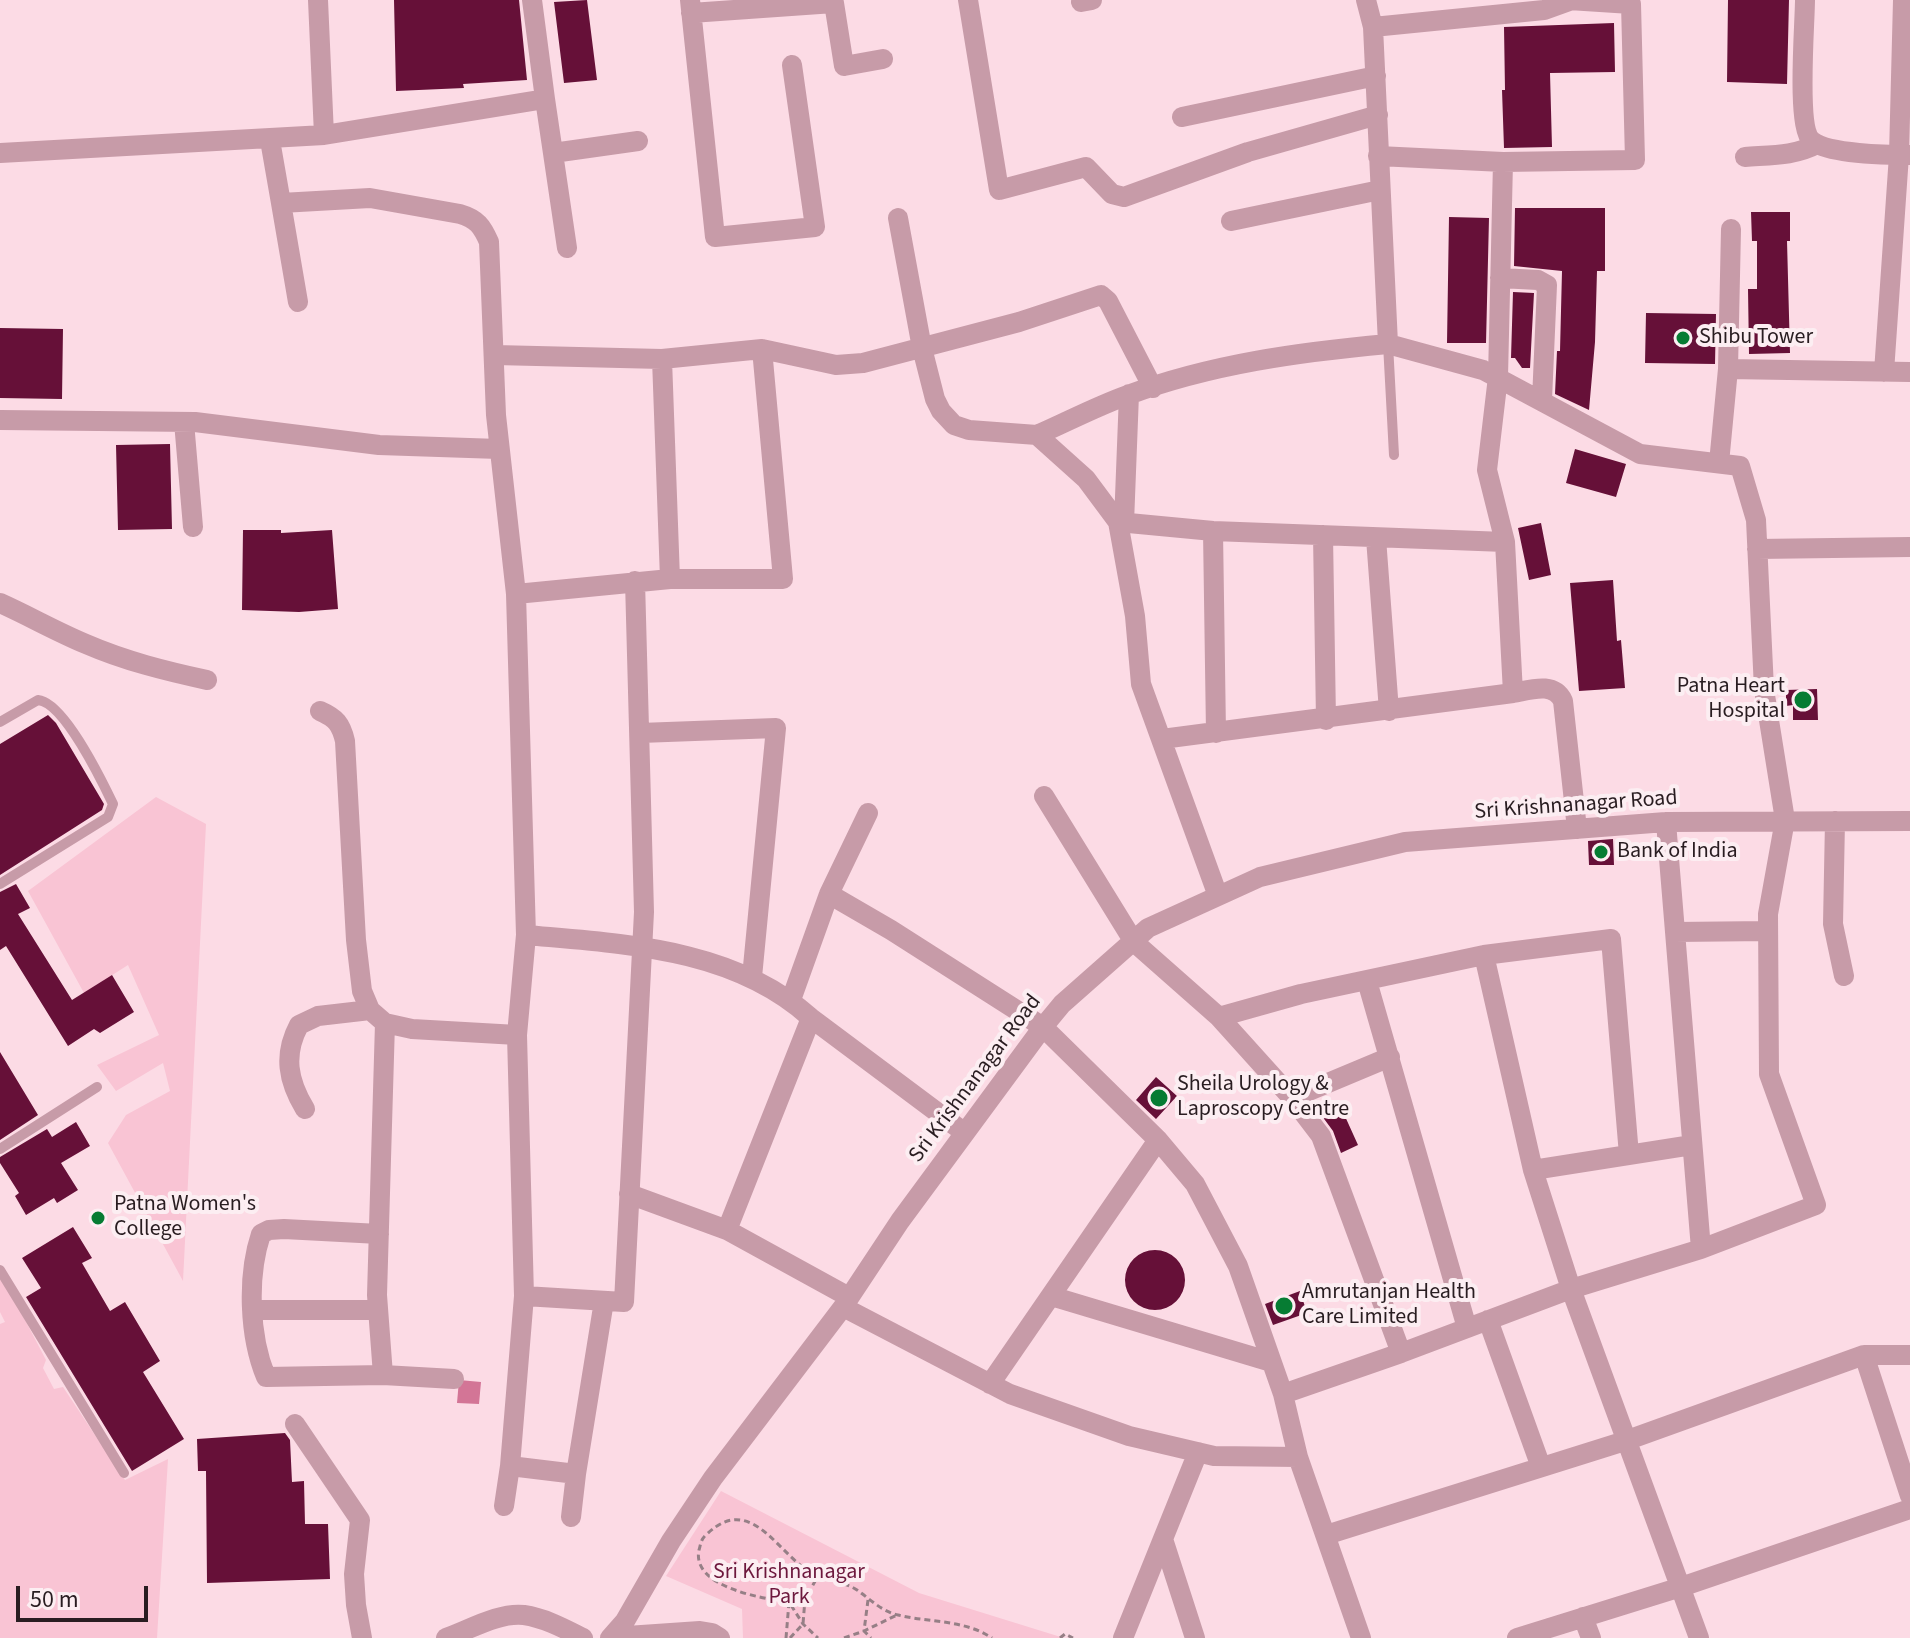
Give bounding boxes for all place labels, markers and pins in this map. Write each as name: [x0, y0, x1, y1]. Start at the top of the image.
place label: Shibu Tower: [1699, 325, 1813, 351]
marker: Shibu Tower: [1674, 329, 1692, 347]
place label: Patna Heart Hospital: [1677, 674, 1785, 726]
marker: Patna Heart Hospital: [1792, 689, 1814, 711]
place label: Bank of India: [1617, 839, 1738, 865]
marker: Bank of India: [1592, 843, 1610, 861]
place label: Sheila Urology & Laproscopy Centre: [1177, 1072, 1349, 1124]
marker: Sheila Urology & Laproscopy Centre: [1148, 1087, 1170, 1109]
place label: Patna Women's College: [114, 1192, 256, 1244]
marker: Patna Women's College: [89, 1209, 107, 1227]
place label: Amrutanjan Health Care Limited: [1302, 1280, 1476, 1332]
marker: Amrutanjan Health Care Limited: [1273, 1295, 1295, 1317]

